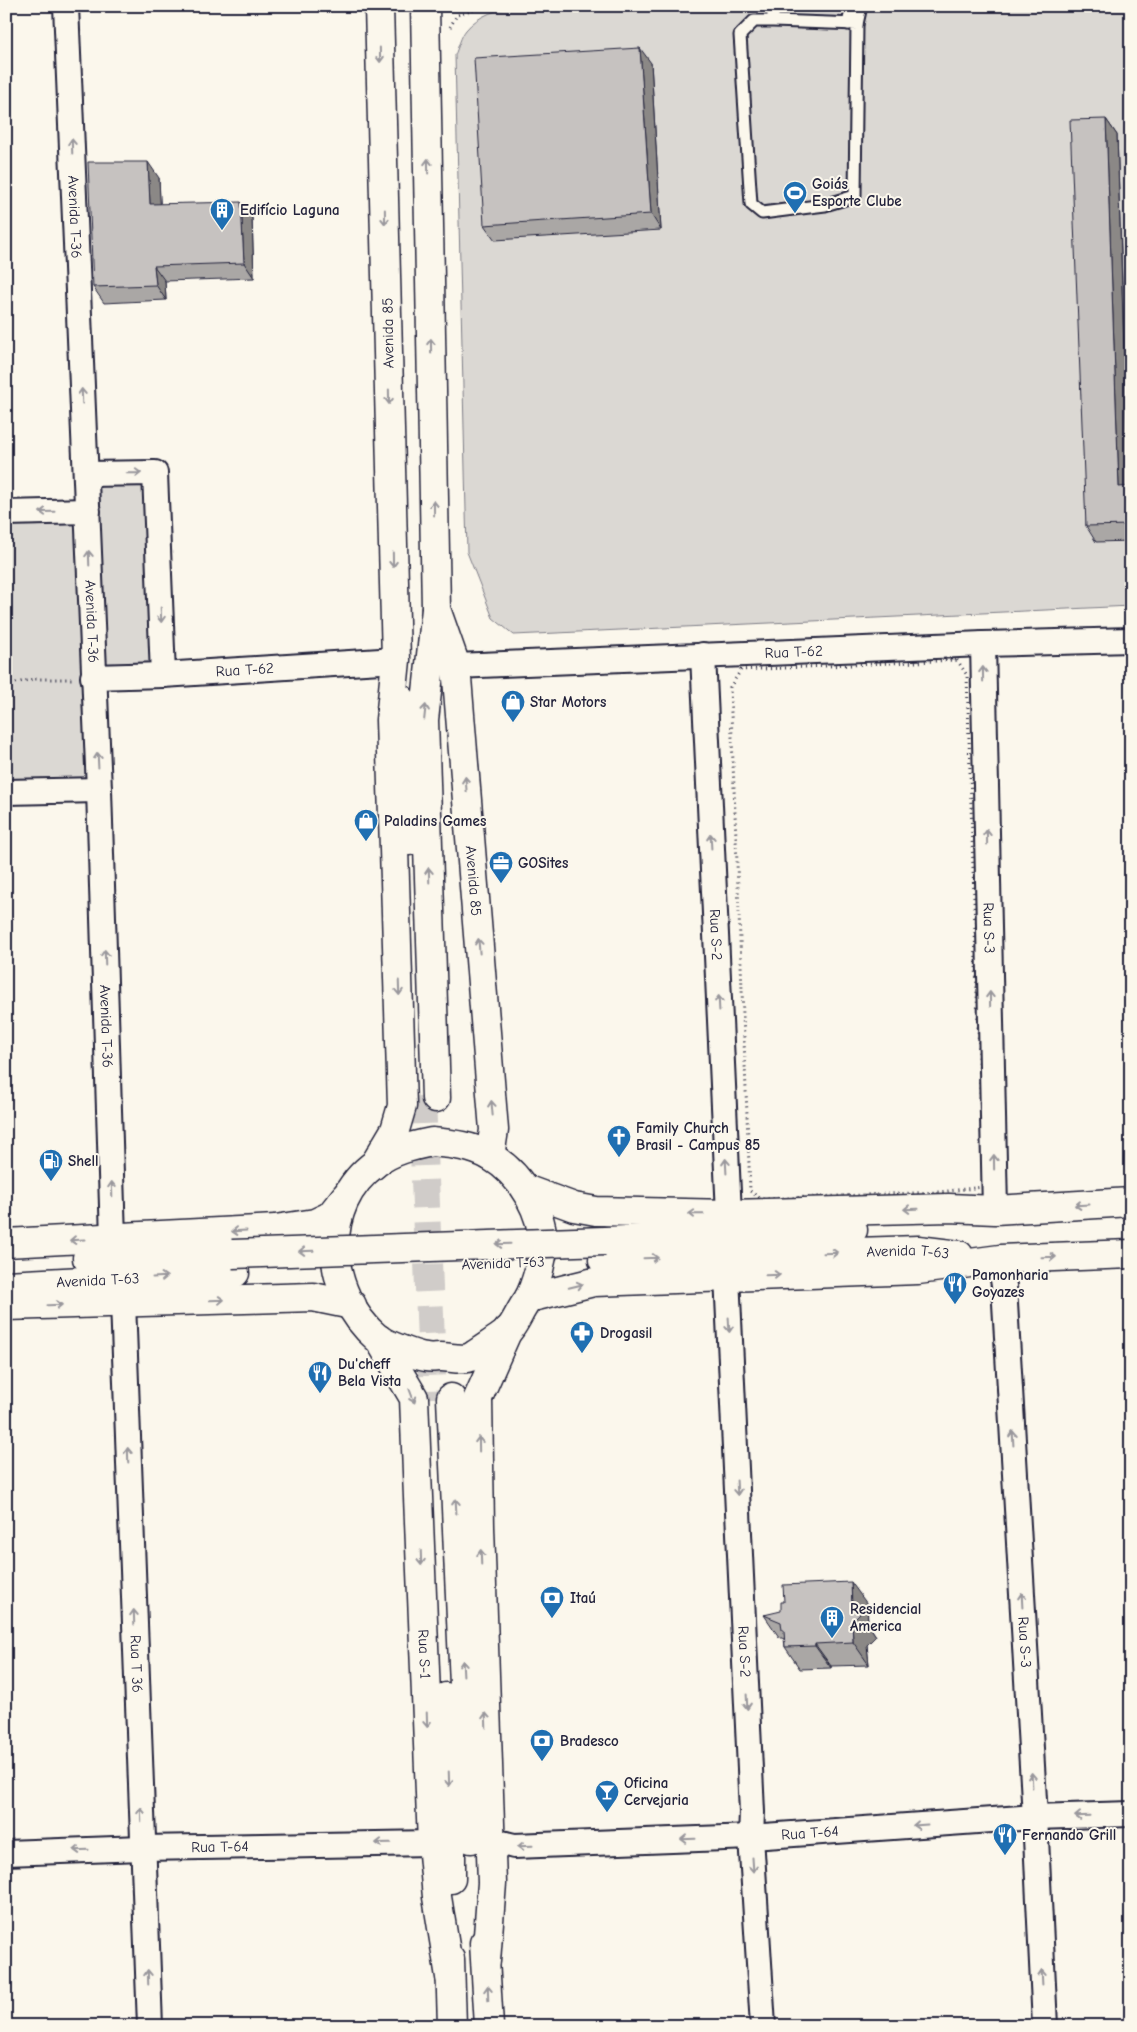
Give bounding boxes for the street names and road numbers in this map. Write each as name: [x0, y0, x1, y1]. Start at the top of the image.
street label: Avenida T-36: [64, 175, 86, 259]
street label: Avenida 85: [378, 298, 398, 368]
street label: Avenida T-36: [81, 580, 103, 663]
street label: Rua T-62: [764, 642, 823, 662]
street label: Rua T-62: [215, 659, 274, 681]
street label: Avenida 85: [462, 845, 485, 917]
street label: Rua S-3: [979, 902, 999, 954]
street label: Rua S-2: [706, 909, 726, 961]
street label: Avenida T-36: [96, 984, 117, 1068]
street label: Avenida T-63: [866, 1241, 950, 1263]
street label: Avenida T-63: [461, 1253, 545, 1273]
street label: Avenida T-63: [56, 1269, 140, 1291]
street label: Rua S-3: [1014, 1616, 1035, 1668]
street label: Rua S-2: [734, 1625, 755, 1678]
street label: Rua S-1: [414, 1629, 434, 1679]
street label: Rua T 36: [126, 1634, 147, 1693]
street label: Rua T-64: [781, 1822, 839, 1844]
street label: Rua T-64: [191, 1837, 249, 1856]

